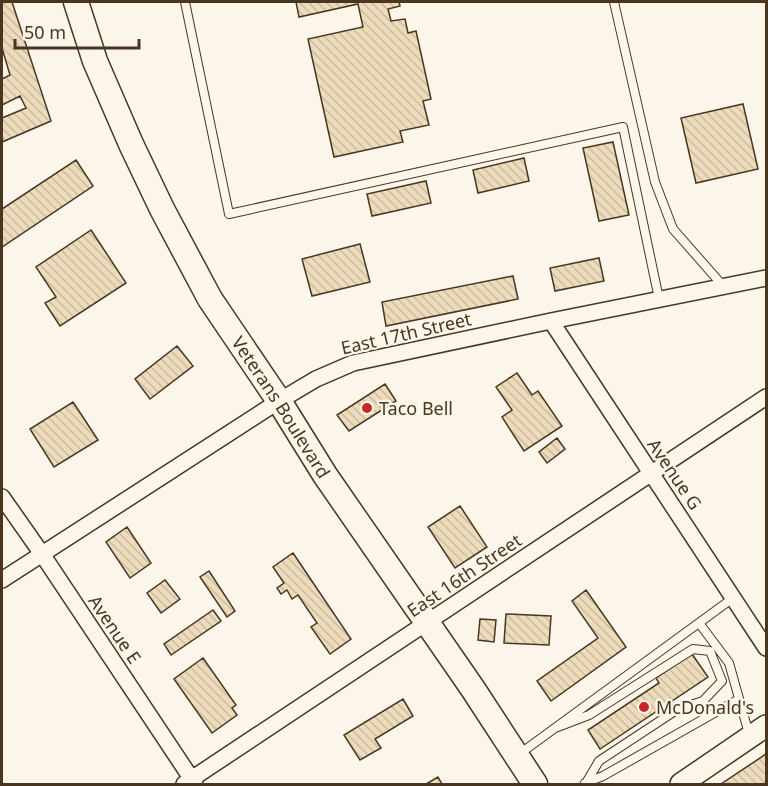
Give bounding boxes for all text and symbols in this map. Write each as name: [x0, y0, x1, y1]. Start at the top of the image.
scale bar: [15, 12, 140, 50]
text: 50 m: [24, 20, 66, 44]
street label: East 17th Street: [338, 306, 474, 360]
street label: Veterans Boulevard: [227, 331, 336, 483]
place label: Taco Bell: [379, 396, 453, 420]
marker: Taco Bell: [360, 401, 374, 415]
street label: Avenue G: [642, 434, 708, 514]
street label: East 16th Street: [402, 528, 526, 622]
street label: Avenue E: [83, 590, 147, 668]
place label: McDonald's: [656, 695, 754, 719]
marker: McDonald's: [637, 700, 651, 714]

